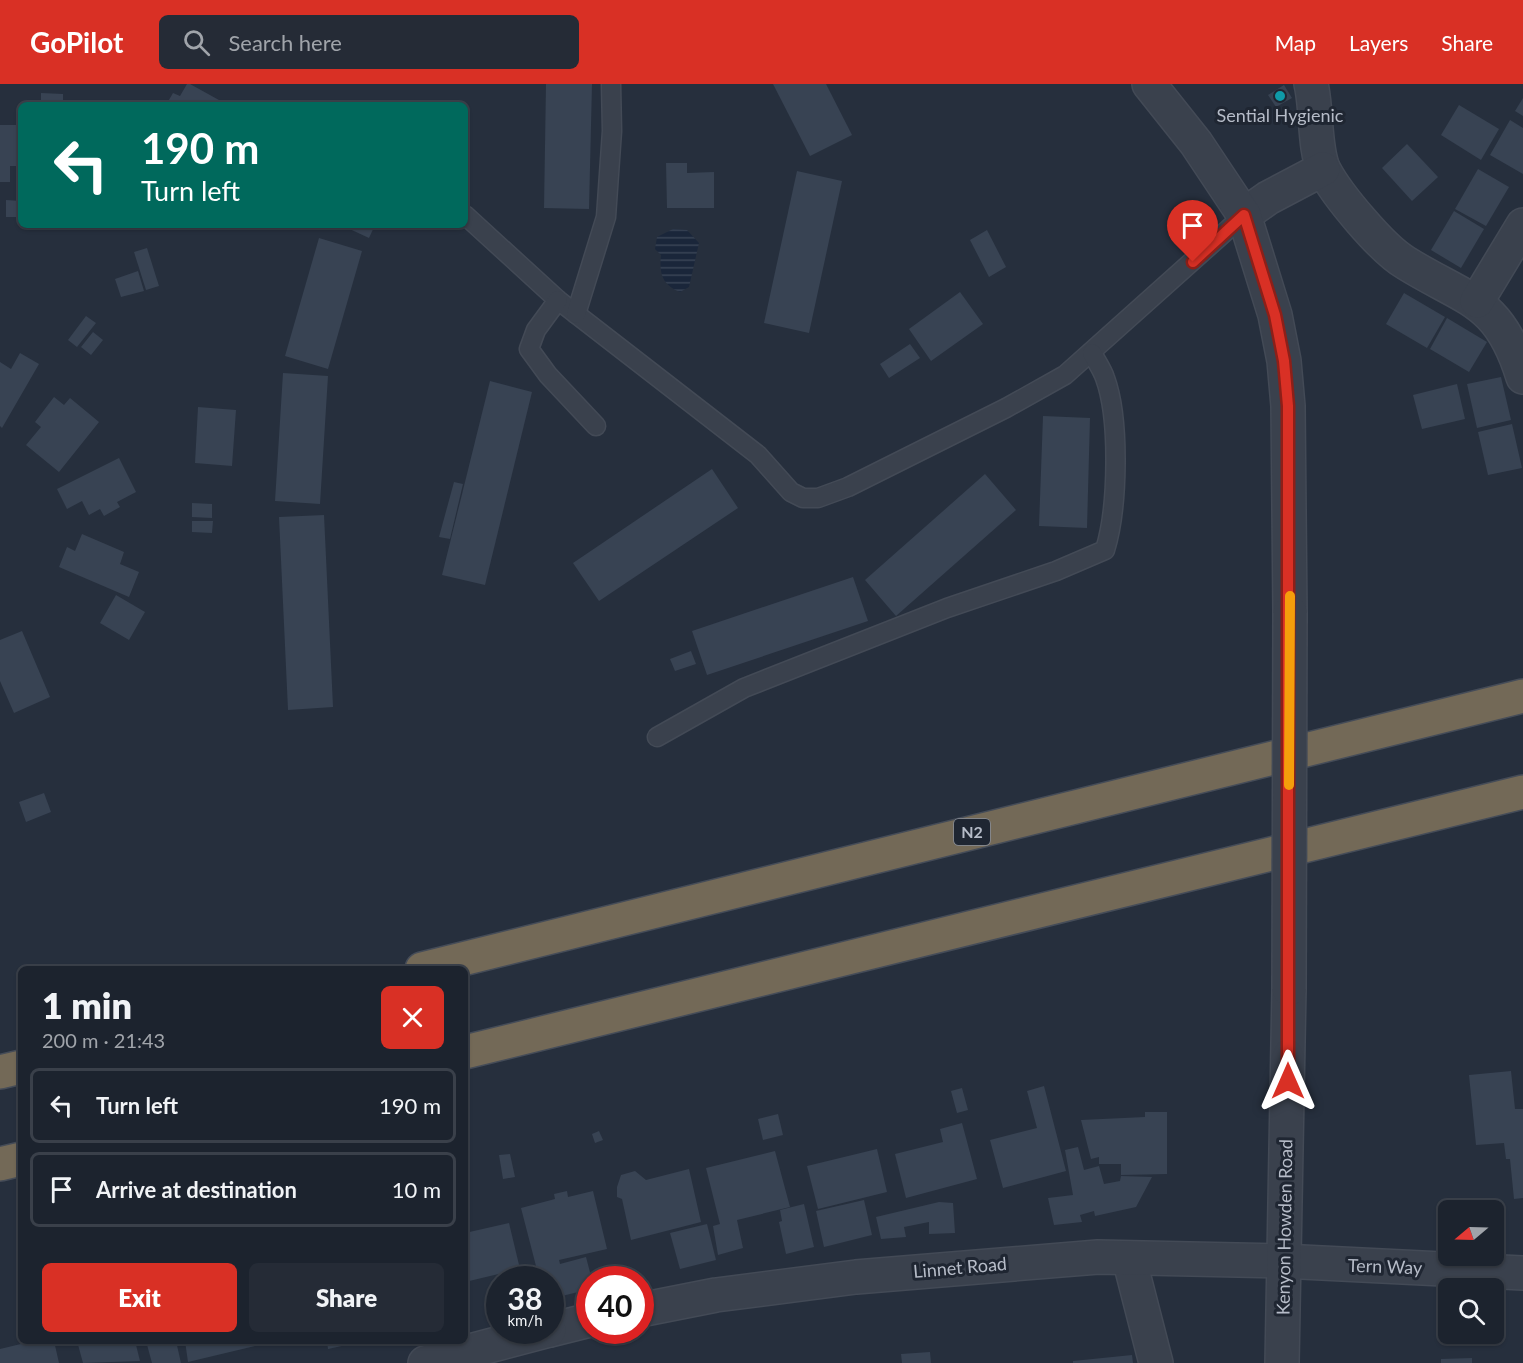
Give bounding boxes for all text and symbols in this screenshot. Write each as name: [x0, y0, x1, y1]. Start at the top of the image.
search box: [159, 15, 579, 69]
text: GoPilot: [30, 25, 123, 59]
icon: search: [180, 26, 213, 59]
text: Search here: [228, 29, 342, 56]
text: Map: [1275, 30, 1316, 55]
text: Layers: [1349, 30, 1408, 55]
text: Share: [1441, 30, 1493, 55]
marker: Sential Hygienic: [1273, 89, 1287, 103]
place label: Sential Hygienic: [1217, 104, 1344, 126]
text: 190 m: [141, 123, 259, 173]
icon: left: [42, 126, 120, 204]
text: Turn left: [141, 174, 240, 207]
pin: [1167, 200, 1218, 262]
icon: arrive: [1176, 209, 1209, 242]
road number: N2: [954, 819, 990, 845]
text: 1 min: [42, 983, 132, 1027]
button: close: [381, 986, 444, 1049]
text: 200 m · 21:43: [42, 1028, 165, 1052]
position arrow: [1256, 1049, 1320, 1113]
icon: left: [45, 1089, 78, 1122]
text: Turn left: [96, 1092, 178, 1119]
text: 190 m: [379, 1092, 441, 1119]
street label: Kenyon Howden Road: [1271, 1139, 1297, 1315]
icon: arrive: [45, 1173, 78, 1206]
text: Arrive at destination: [96, 1176, 297, 1203]
text: 10 m: [392, 1176, 441, 1203]
north arrow: [1438, 1200, 1504, 1266]
map controls: [1438, 1200, 1504, 1344]
street label: Linnet Road: [912, 1252, 1008, 1282]
street label: Tern Way: [1347, 1254, 1423, 1278]
button: Exit: [42, 1263, 237, 1332]
button: Share: [249, 1263, 444, 1332]
speed limit sign: 40: [576, 1266, 654, 1344]
button: search: [1438, 1278, 1504, 1344]
text: 38: [508, 1280, 542, 1316]
text: km/h: [507, 1311, 543, 1329]

